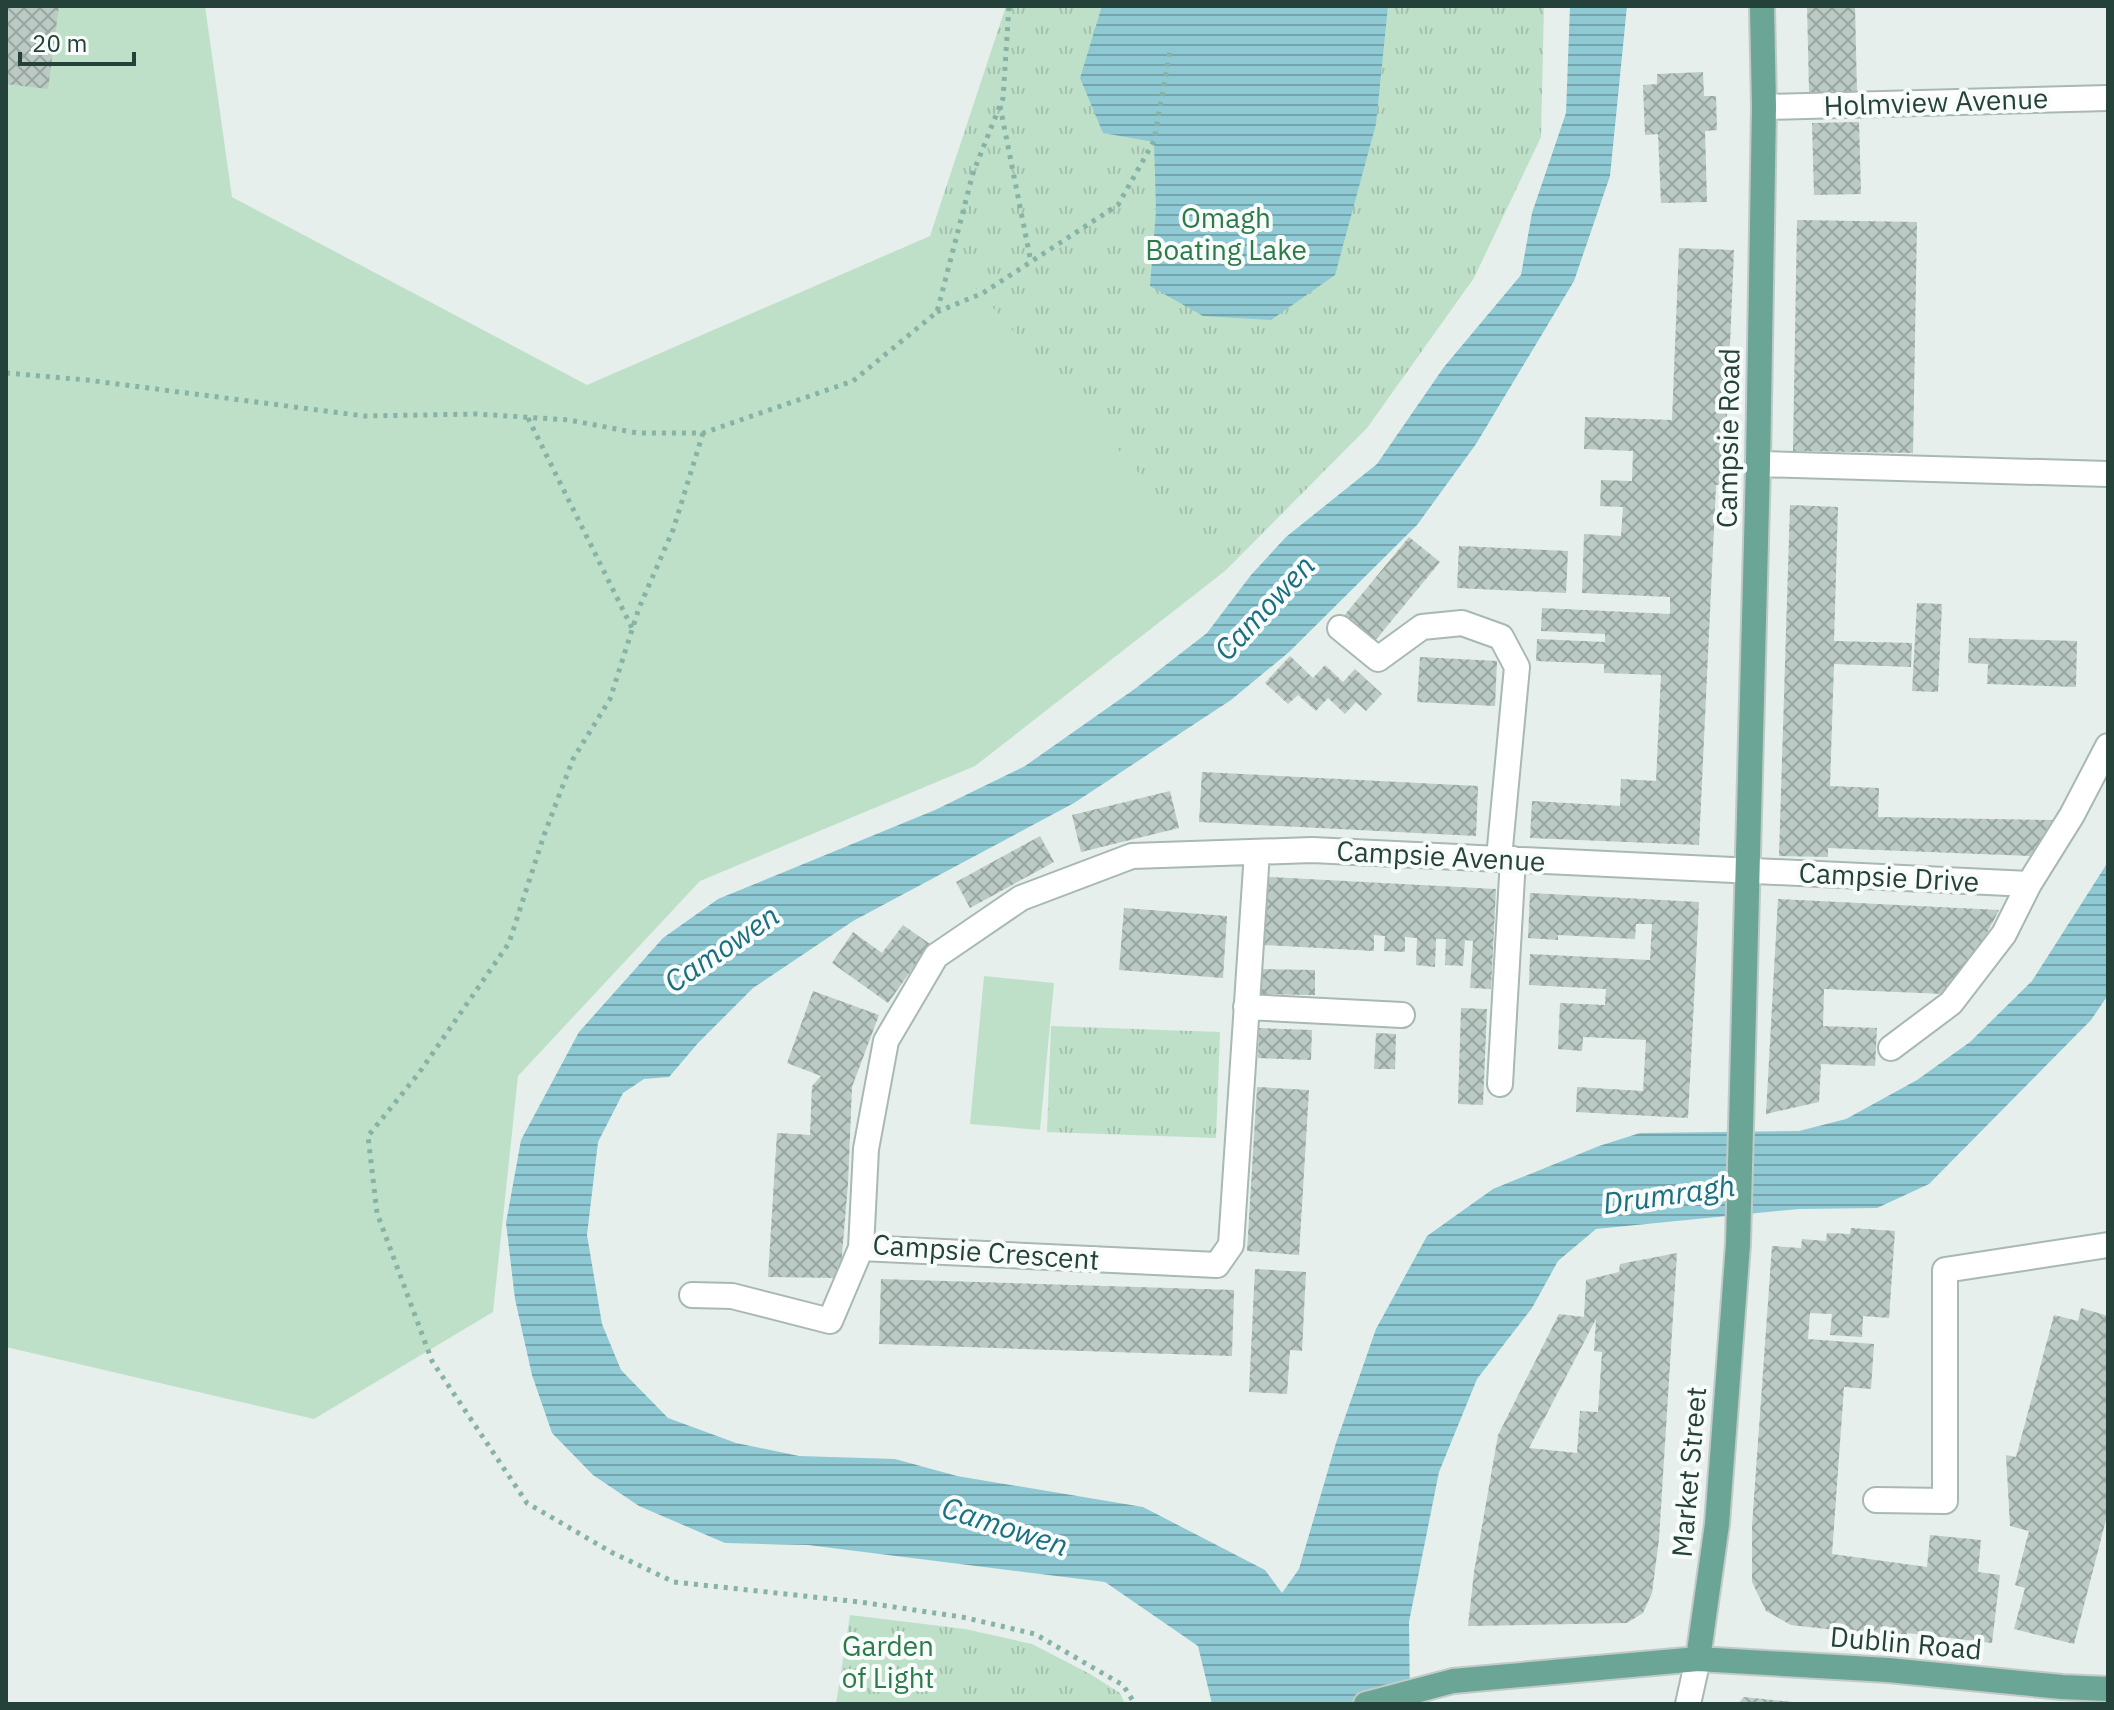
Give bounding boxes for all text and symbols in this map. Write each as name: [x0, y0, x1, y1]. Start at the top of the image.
scale bar: [20, 16, 134, 66]
text: 20 m: [32, 27, 87, 59]
street label: Holmview Avenue: [1823, 79, 2049, 124]
park label: Omagh Boating Lake: [1145, 199, 1307, 268]
street label: Campsie Road: [1707, 348, 1748, 528]
water label: Camowen: [1205, 546, 1323, 668]
street label: Campsie Avenue: [1336, 832, 1546, 879]
street label: Campsie Drive: [1798, 853, 1980, 900]
water label: Camowen: [656, 895, 786, 1000]
water label: Drumragh: [1600, 1165, 1737, 1222]
street label: Campsie Crescent: [871, 1225, 1101, 1278]
street label: Market Street: [1663, 1385, 1714, 1559]
water label: Camowen: [937, 1487, 1074, 1564]
street label: Dublin Road: [1829, 1617, 1984, 1668]
park label: Garden of Light: [842, 1627, 934, 1696]

